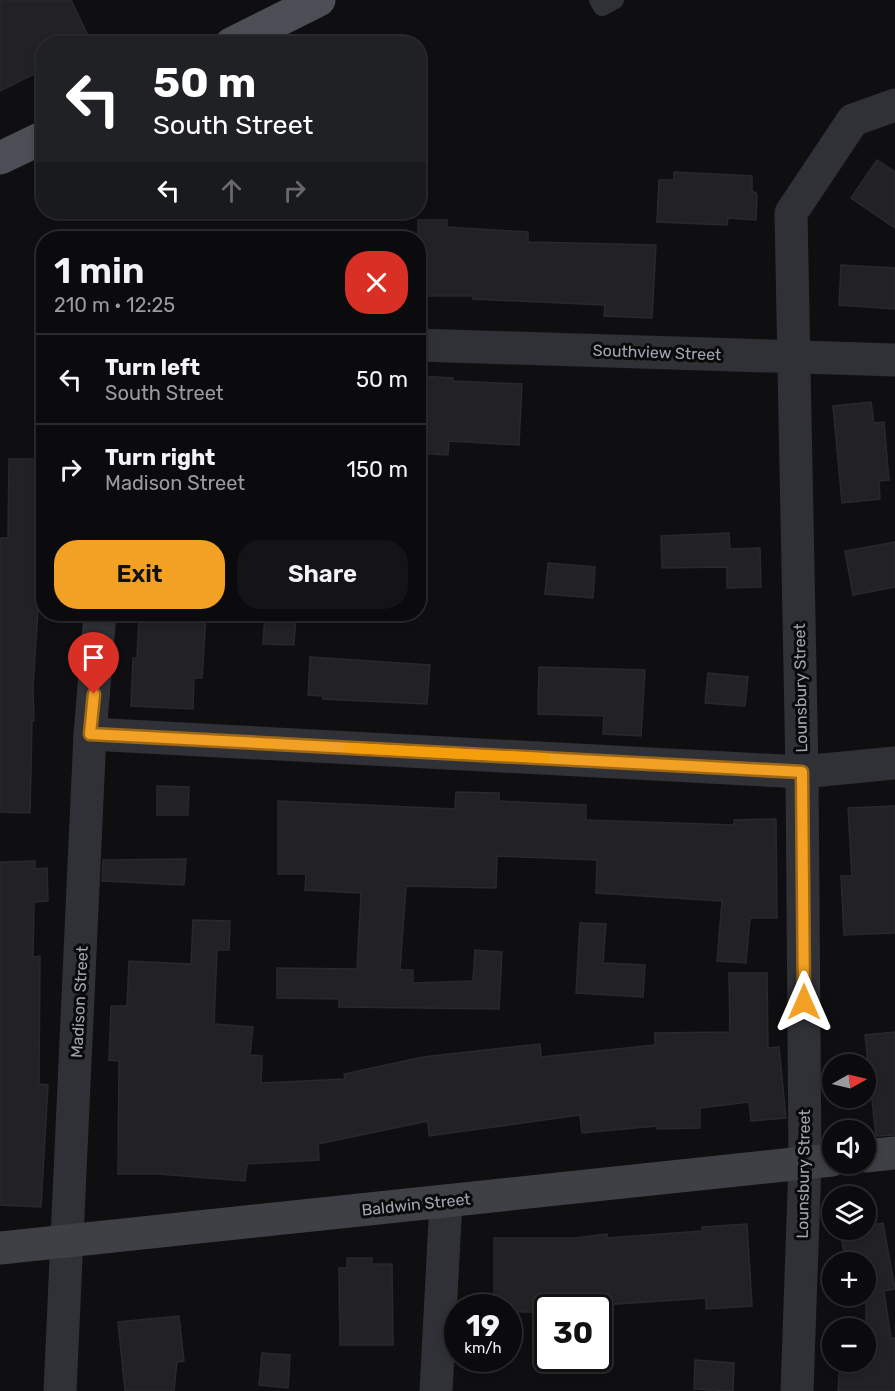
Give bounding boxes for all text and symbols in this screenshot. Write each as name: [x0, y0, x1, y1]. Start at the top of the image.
text: 50 m: [153, 58, 256, 108]
icon: left: [54, 60, 132, 138]
text: South Street: [153, 109, 313, 141]
icon: left: [152, 174, 185, 207]
icon: ahead: [215, 174, 248, 207]
icon: right: [278, 174, 311, 207]
text: 1 min: [54, 249, 145, 292]
button: close: [345, 251, 408, 314]
text: 210 m · 12:25: [54, 293, 175, 317]
street label: Southview Street: [592, 341, 722, 364]
text: Turn left: [105, 354, 200, 381]
icon: left: [54, 363, 87, 396]
text: 50 m: [356, 366, 408, 393]
text: South Street: [105, 381, 224, 405]
text: Turn right: [105, 444, 215, 471]
icon: right: [54, 453, 87, 486]
text: 150 m: [347, 456, 408, 483]
text: Madison Street: [105, 471, 245, 495]
button: Exit: [54, 540, 225, 609]
button: Share: [237, 540, 408, 609]
street label: Lounsbury Street: [790, 623, 811, 753]
pin: [68, 632, 119, 694]
icon: arrive: [77, 641, 110, 674]
street label: Madison Street: [67, 946, 92, 1059]
position arrow: [772, 970, 836, 1034]
north arrow: [822, 1054, 876, 1108]
map controls: [822, 1054, 876, 1372]
street label: Lounsbury Street: [793, 1109, 814, 1239]
button: sound: [822, 1120, 876, 1174]
button: layers: [822, 1186, 876, 1240]
street label: Baldwin Street: [361, 1189, 472, 1220]
button: +: [822, 1252, 876, 1306]
speed limit sign: 30: [534, 1294, 612, 1372]
text: 19: [466, 1308, 500, 1344]
button: −: [822, 1318, 876, 1372]
text: km/h: [464, 1339, 502, 1357]

